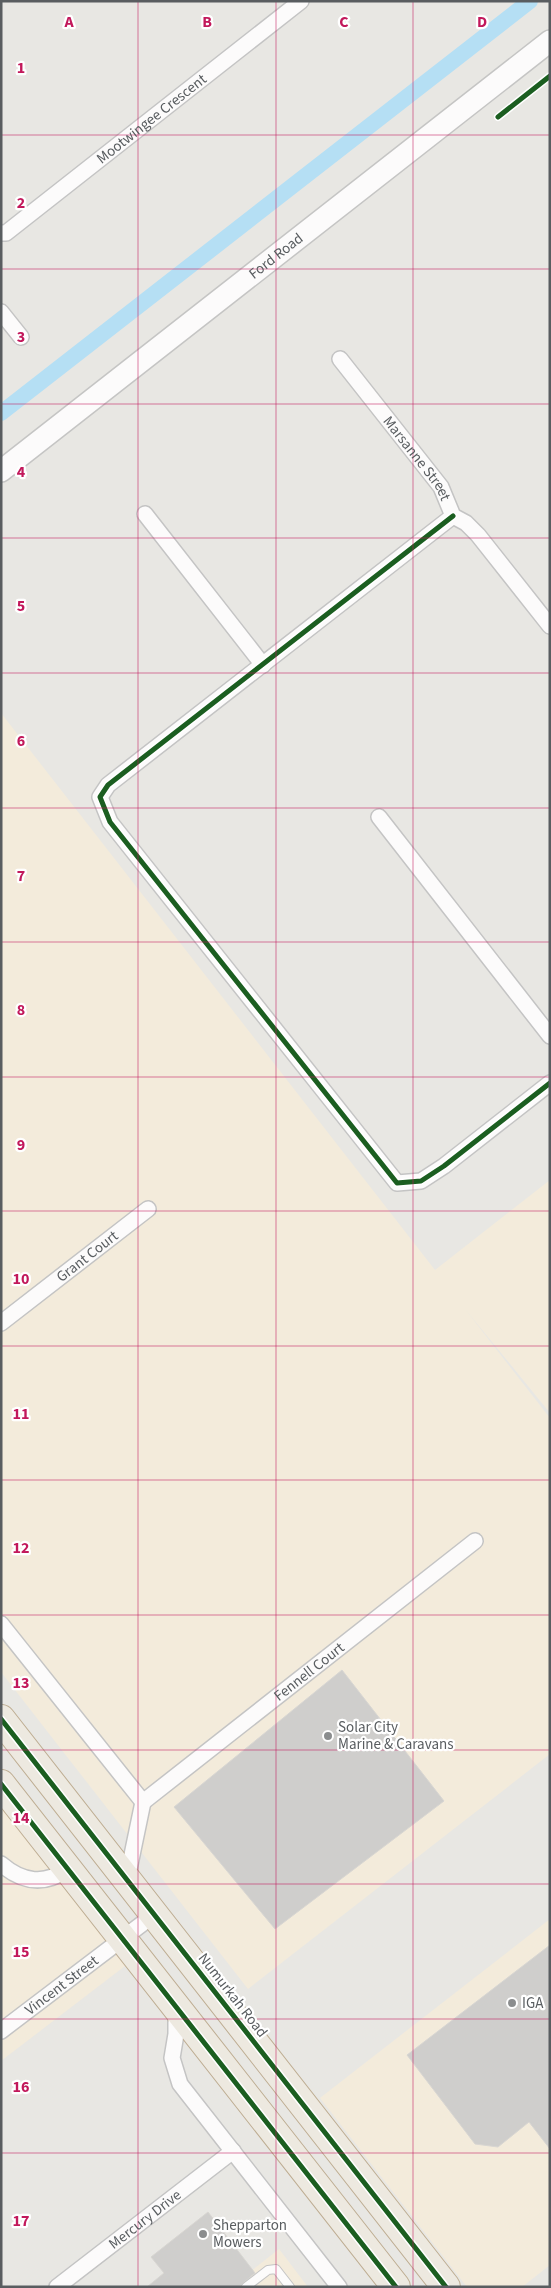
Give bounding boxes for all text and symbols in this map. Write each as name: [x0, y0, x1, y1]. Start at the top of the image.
text: A: [63, 11, 74, 33]
text: B: [202, 11, 212, 33]
text: C: [339, 11, 349, 33]
text: D: [477, 11, 487, 33]
text: 1: [17, 57, 25, 79]
street label: Mootwingee Crescent: [92, 69, 211, 169]
text: 2: [17, 192, 25, 214]
street label: Ford Road: [244, 228, 308, 284]
text: 3: [17, 326, 25, 348]
street label: Marsanne Street: [378, 412, 456, 504]
text: 4: [17, 461, 26, 483]
text: 5: [17, 595, 25, 617]
text: 6: [17, 730, 25, 752]
text: 7: [17, 865, 25, 887]
text: 8: [17, 999, 25, 1021]
text: 9: [17, 1134, 25, 1156]
street label: Grant Court: [52, 1226, 123, 1287]
text: 10: [13, 1268, 29, 1290]
text: 11: [13, 1403, 29, 1425]
text: 12: [13, 1537, 29, 1559]
street label: Fennell Court: [270, 1638, 349, 1706]
text: 13: [13, 1672, 29, 1694]
place label: Solar City Marine & Caravans: [338, 1717, 453, 1755]
marker: Solar City Marine & Caravans: [322, 1730, 334, 1742]
text: 14: [13, 1807, 30, 1829]
text: 15: [13, 1941, 29, 1963]
street label: Numurkah Road: [193, 1949, 272, 2042]
street label: Vincent Street: [21, 1951, 103, 2020]
place label: IGA: [522, 1993, 544, 2014]
marker: IGA: [506, 1997, 518, 2009]
text: 16: [13, 2076, 29, 2098]
street label: Mercury Drive: [104, 2185, 186, 2254]
text: 17: [13, 2210, 29, 2232]
place label: Shepparton Mowers: [213, 2215, 287, 2253]
marker: Shepparton Mowers: [197, 2228, 209, 2240]

